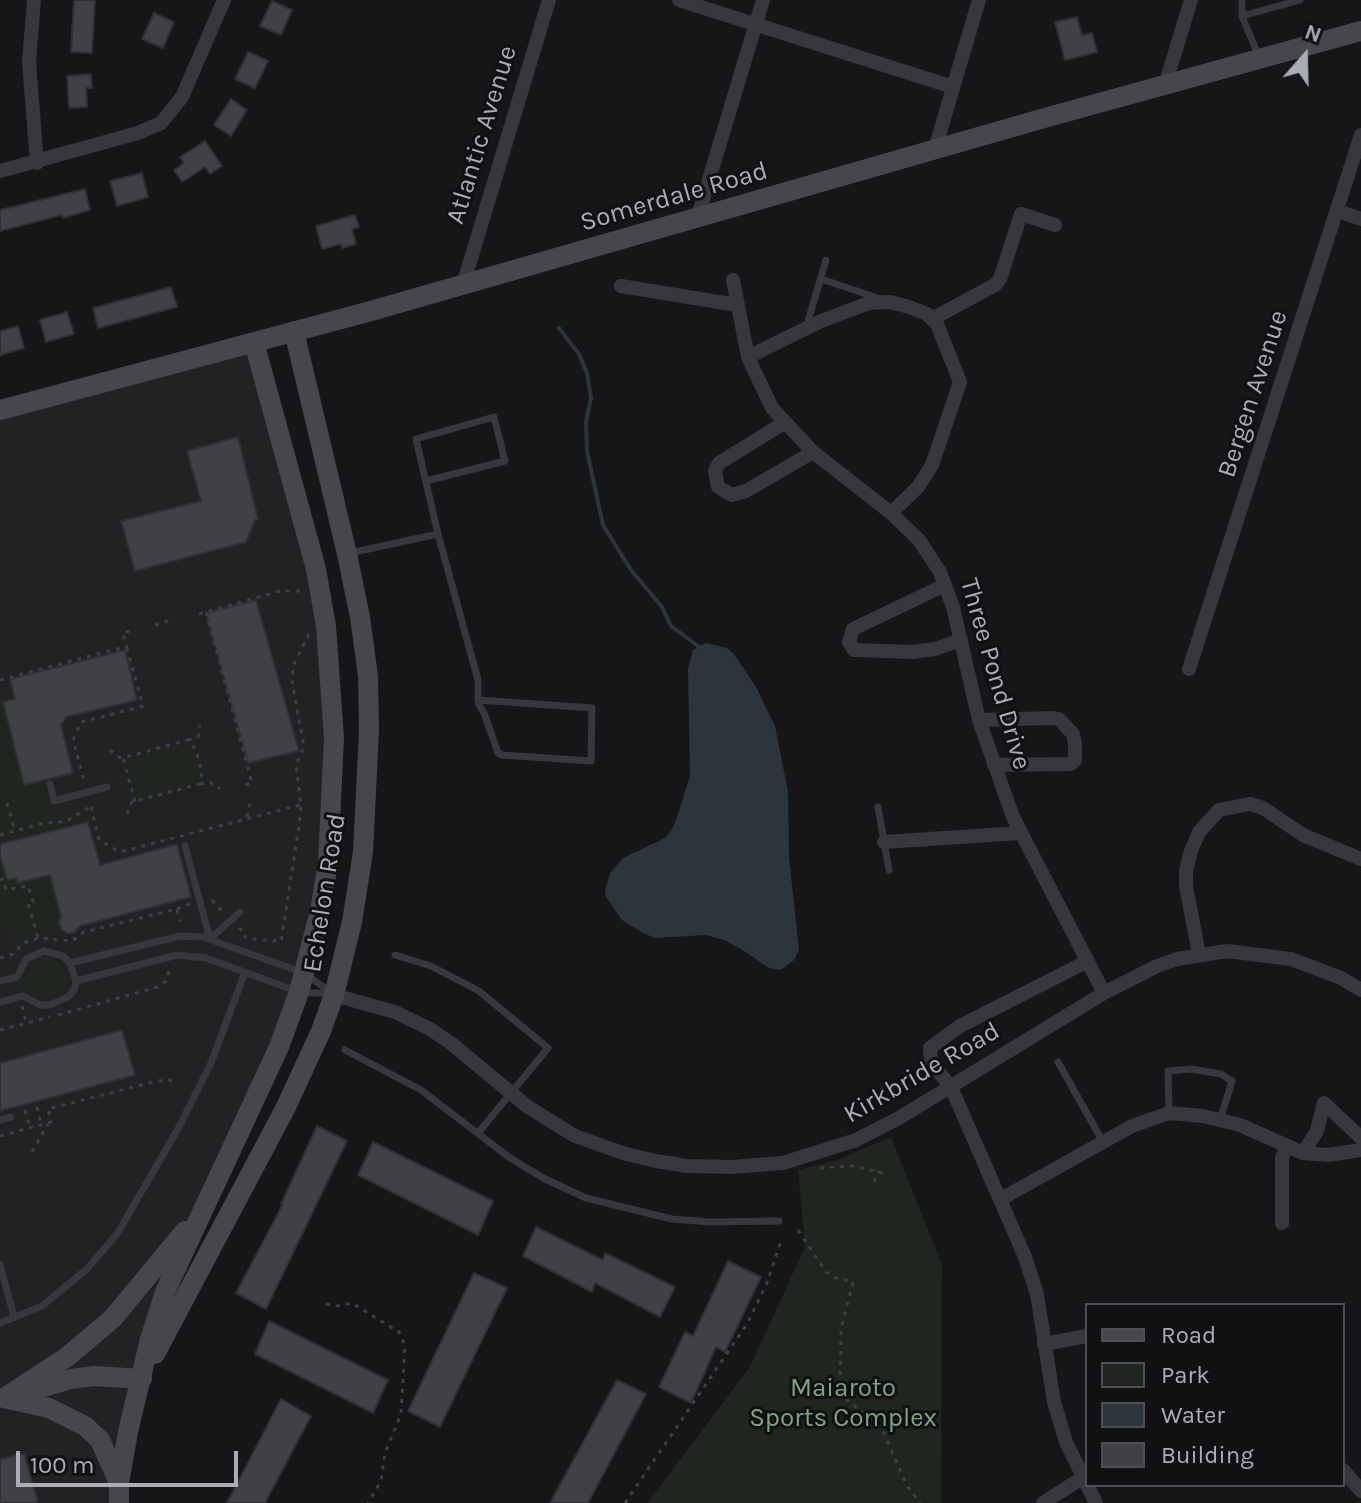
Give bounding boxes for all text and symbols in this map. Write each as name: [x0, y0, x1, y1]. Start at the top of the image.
north arrow: [1265, 16, 1345, 96]
text: N: [1301, 19, 1325, 48]
street label: Atlantic Avenue: [440, 42, 524, 228]
street label: Somerdale Road: [577, 155, 771, 239]
street label: Bergen Avenue: [1211, 306, 1295, 482]
street label: Three Pond Drive: [953, 575, 1037, 773]
street label: Echelon Road: [297, 811, 353, 975]
street label: Kirkbride Road: [838, 1016, 1006, 1130]
legend: [1085, 1303, 1345, 1487]
text: Road: [1161, 1321, 1216, 1349]
text: Park: [1161, 1361, 1210, 1389]
park label: Maiaroto Sports Complex: [749, 1373, 937, 1434]
text: Water: [1161, 1401, 1225, 1429]
scale bar: [20, 1435, 242, 1485]
text: Building: [1161, 1441, 1254, 1469]
text: 100 m: [30, 1451, 95, 1479]

